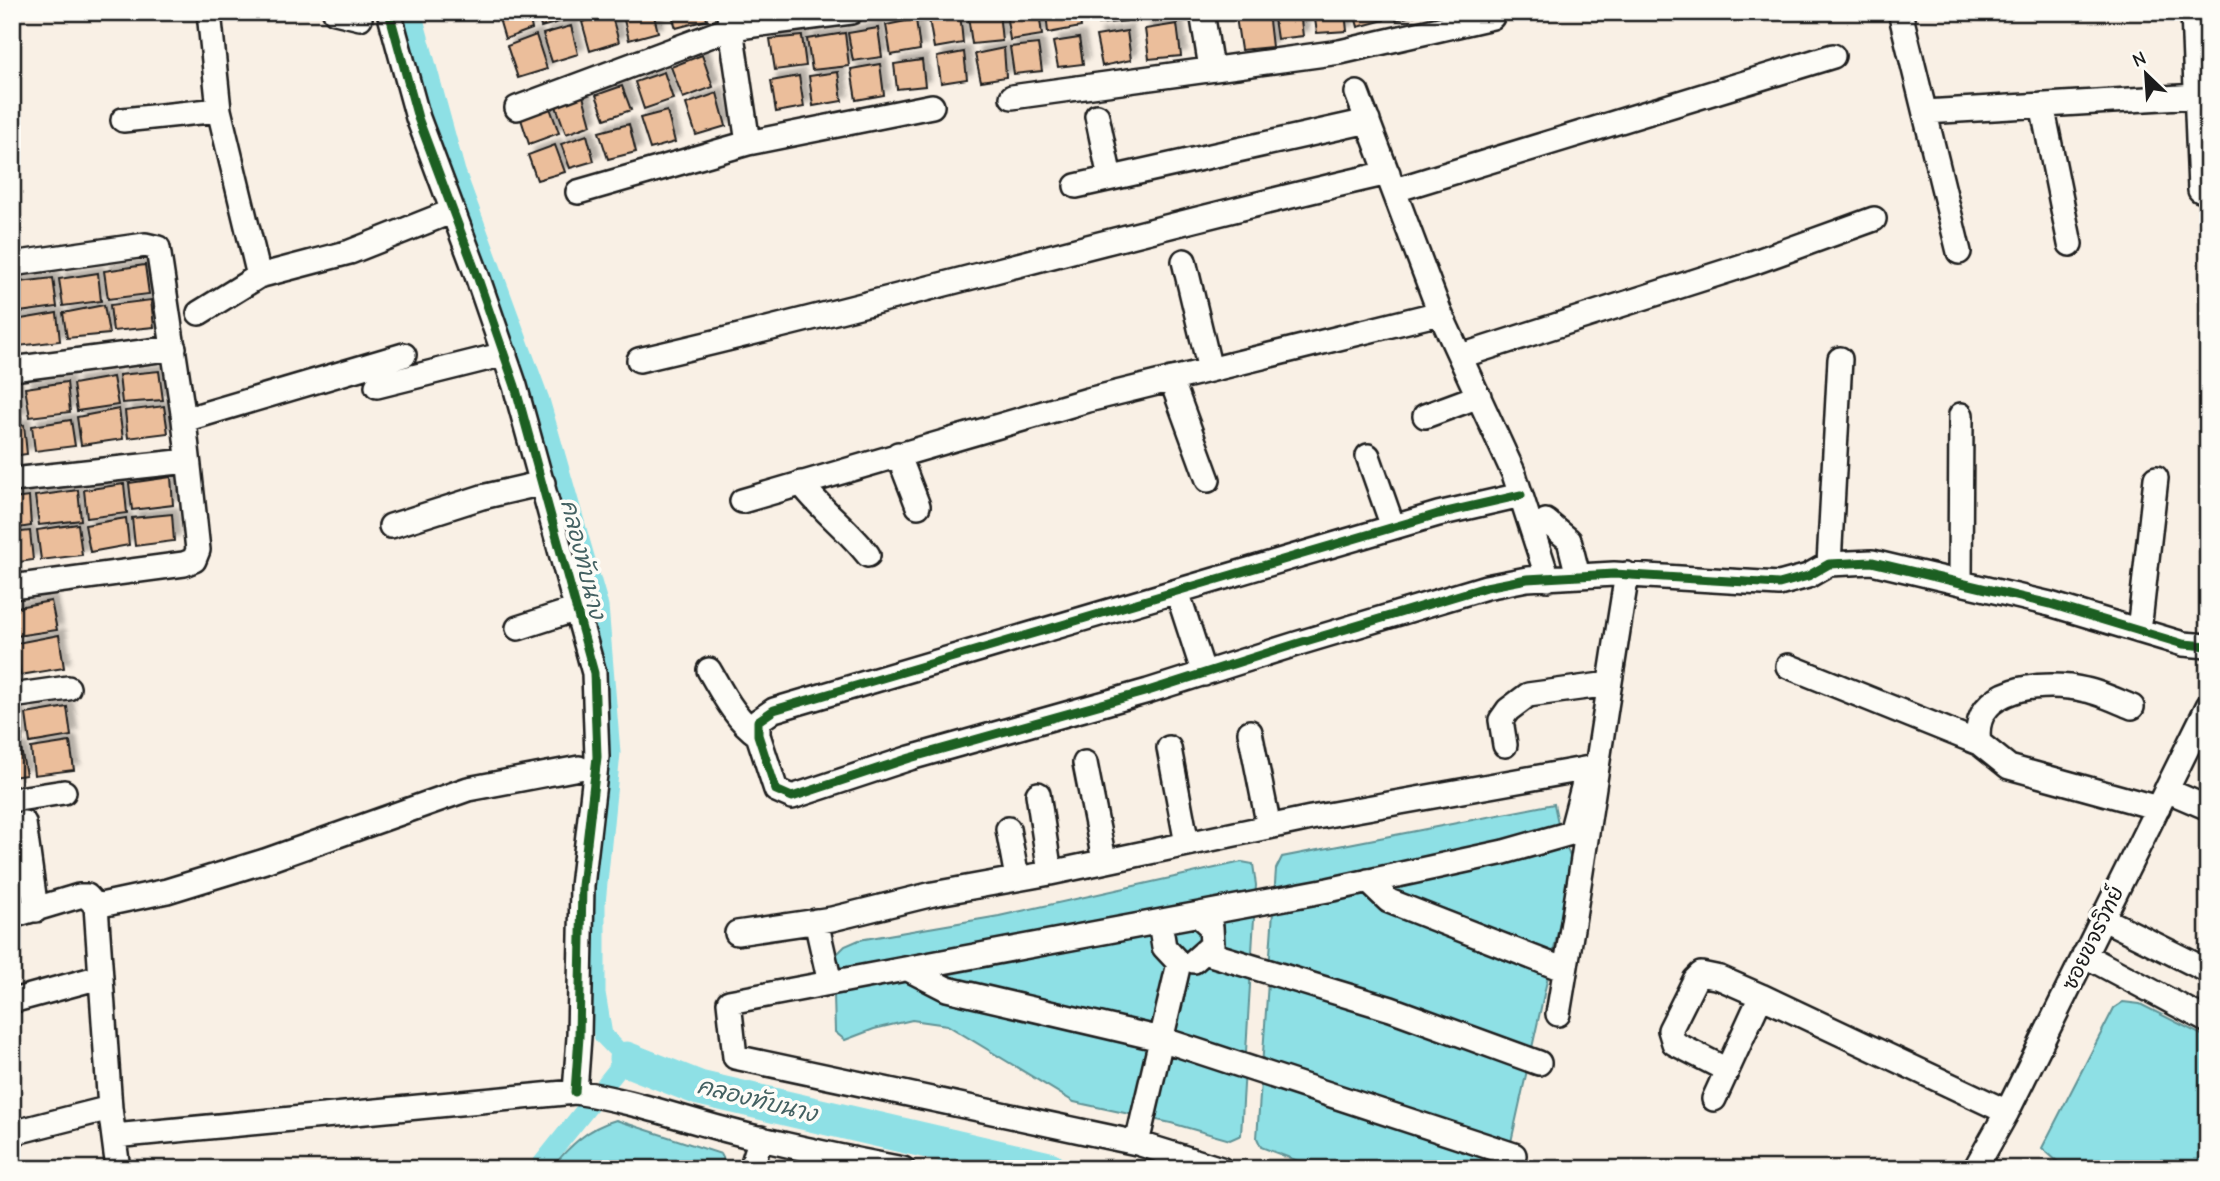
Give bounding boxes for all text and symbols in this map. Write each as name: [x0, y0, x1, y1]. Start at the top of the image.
north arrow: [2112, 38, 2182, 108]
text: N: [2129, 47, 2150, 72]
water label: คลองทับนาง: [555, 497, 611, 624]
street label: ซอยขจรวิทย์: [2057, 882, 2128, 994]
water label: คลองทับนาง: [695, 1072, 822, 1128]

